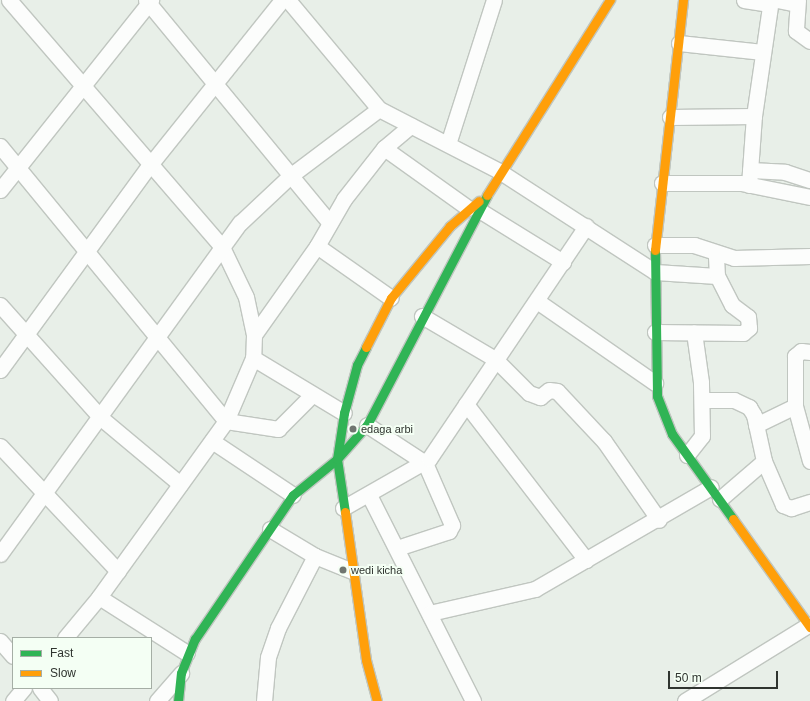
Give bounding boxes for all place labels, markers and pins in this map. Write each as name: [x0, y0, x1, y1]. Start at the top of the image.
place label: edaga arbi: [361, 422, 413, 436]
marker: edaga arbi: [348, 424, 358, 434]
place label: wedi kicha: [351, 563, 402, 577]
marker: wedi kicha: [338, 565, 348, 575]

